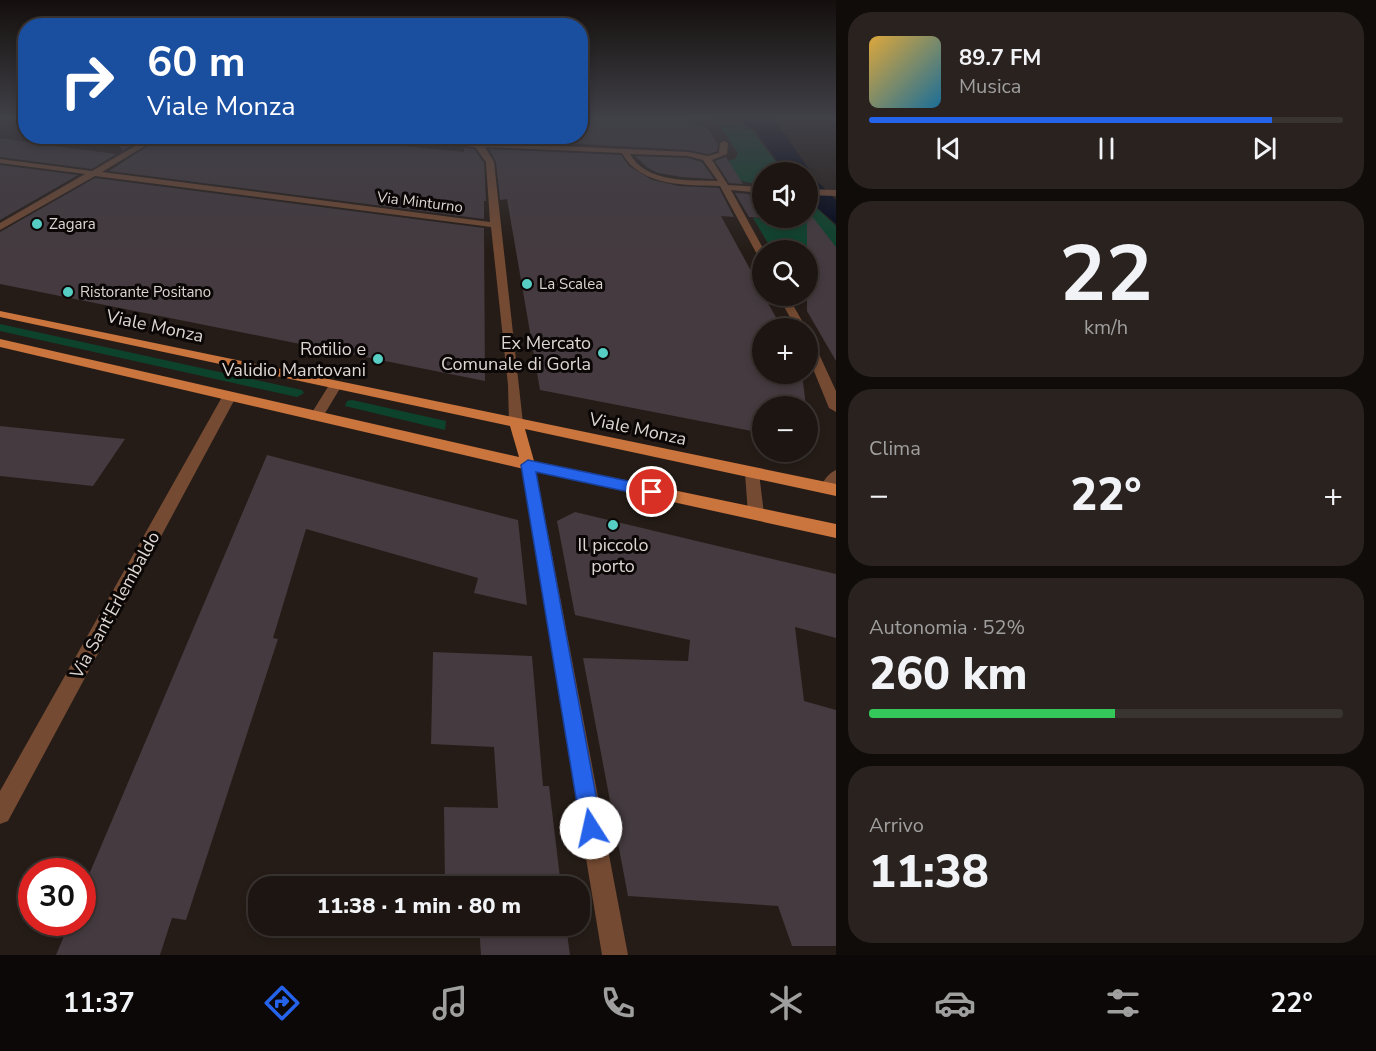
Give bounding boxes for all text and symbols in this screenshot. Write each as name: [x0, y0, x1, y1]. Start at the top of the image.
text: 60 m: [147, 34, 246, 91]
icon: right: [48, 42, 126, 120]
text: 89.7 FM: [959, 43, 1041, 73]
text: Musica: [959, 73, 1021, 100]
text: Viale Monza: [147, 88, 295, 125]
icon: previous: [932, 132, 965, 165]
icon: pause: [1090, 132, 1123, 165]
icon: next: [1248, 132, 1281, 165]
map controls: [752, 162, 818, 462]
button: sound: [752, 162, 818, 228]
street label: Via Minturno: [375, 187, 464, 217]
place label: Zagara: [49, 214, 96, 234]
marker: Zagara: [30, 217, 44, 231]
text: 22: [1059, 221, 1153, 328]
button: search: [752, 240, 818, 306]
place label: La Scalea: [539, 274, 603, 294]
marker: La Scalea: [520, 277, 534, 291]
place label: Ristorante Positano: [80, 282, 211, 302]
marker: Ristorante Positano: [61, 285, 75, 299]
street label: Viale Monza: [103, 304, 206, 348]
text: km/h: [1084, 314, 1128, 341]
button: +: [752, 318, 818, 384]
place label: Ex Mercato Comunale di Gorla: [441, 331, 591, 376]
place label: Rotilio e Validio Mantovani: [221, 337, 366, 382]
marker: Ex Mercato Comunale di Gorla: [596, 346, 610, 360]
marker: Rotilio e Validio Mantovani: [371, 352, 385, 366]
button: −: [752, 396, 818, 462]
street label: Viale Monza: [586, 407, 689, 451]
text: Clima: [869, 435, 921, 462]
text: 22°: [1070, 465, 1142, 526]
pin: [626, 466, 677, 517]
text: −: [869, 473, 889, 518]
text: +: [1323, 473, 1343, 518]
icon: arrive: [635, 475, 668, 508]
marker: Il piccolo porto: [606, 518, 620, 532]
street label: Via Sant'Erlembaldo: [64, 527, 165, 684]
place label: Il piccolo porto: [578, 533, 648, 578]
text: Autonomia · 52%: [869, 614, 1025, 641]
text: 260 km: [869, 644, 1028, 705]
position arrow: [559, 796, 623, 860]
text: Arrivo: [869, 812, 924, 839]
text: 11:38: [869, 842, 989, 903]
speed limit sign: 30: [18, 858, 96, 936]
text: 11:38 · 1 min · 80 m: [317, 891, 521, 921]
icon: directions: [261, 982, 303, 1024]
icon: music: [429, 982, 471, 1024]
icon: phone: [597, 982, 639, 1024]
icon: climate: [765, 982, 807, 1024]
icon: car: [934, 982, 976, 1024]
icon: filters: [1102, 982, 1144, 1024]
text: 11:37: [63, 985, 135, 1022]
text: 22°: [1270, 985, 1313, 1022]

